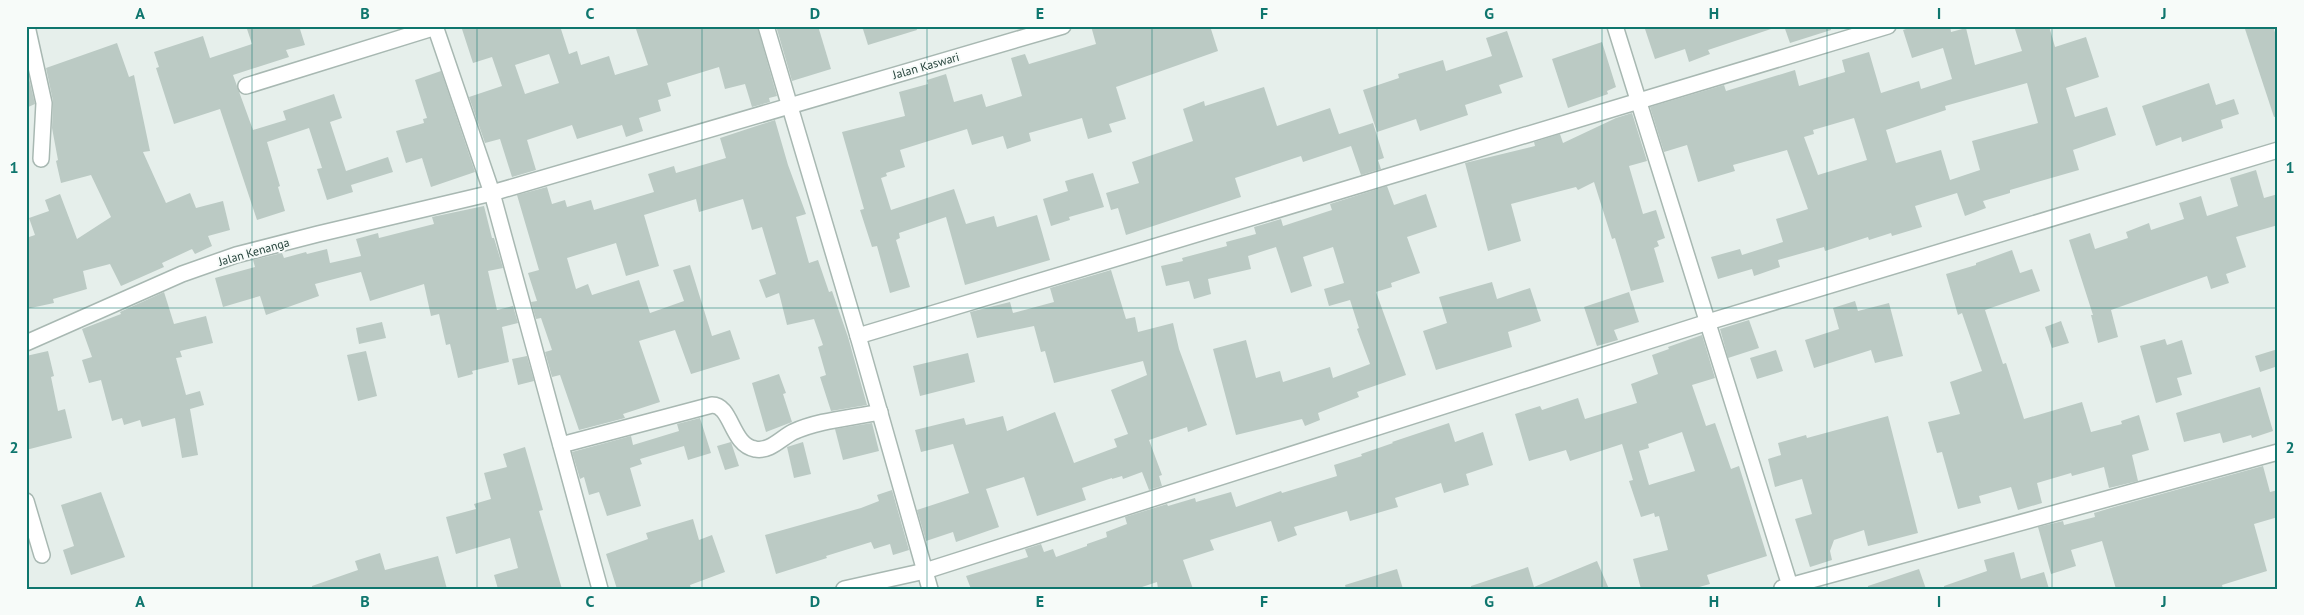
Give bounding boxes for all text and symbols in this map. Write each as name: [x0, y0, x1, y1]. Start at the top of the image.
text: A: [135, 3, 145, 23]
text: B: [360, 3, 370, 23]
text: C: [586, 3, 595, 23]
text: D: [810, 3, 820, 23]
text: E: [1036, 3, 1044, 23]
text: F: [1260, 3, 1268, 23]
text: G: [1484, 3, 1494, 23]
text: H: [1709, 3, 1719, 23]
text: I: [1937, 3, 1941, 23]
text: J: [2160, 3, 2167, 23]
street label: Jalan Kaswari: [890, 49, 961, 82]
text: 1: [9, 157, 19, 177]
text: 1: [2285, 157, 2295, 177]
street label: Jalan Kenanga: [216, 234, 291, 269]
text: 2: [9, 437, 19, 457]
text: 2: [2285, 437, 2295, 457]
text: A: [135, 591, 145, 611]
text: B: [360, 591, 370, 611]
text: C: [586, 591, 595, 611]
text: D: [810, 591, 820, 611]
text: E: [1036, 591, 1044, 611]
text: F: [1260, 591, 1268, 611]
text: G: [1484, 591, 1494, 611]
text: H: [1709, 591, 1719, 611]
text: I: [1937, 591, 1941, 611]
text: J: [2160, 591, 2167, 611]

